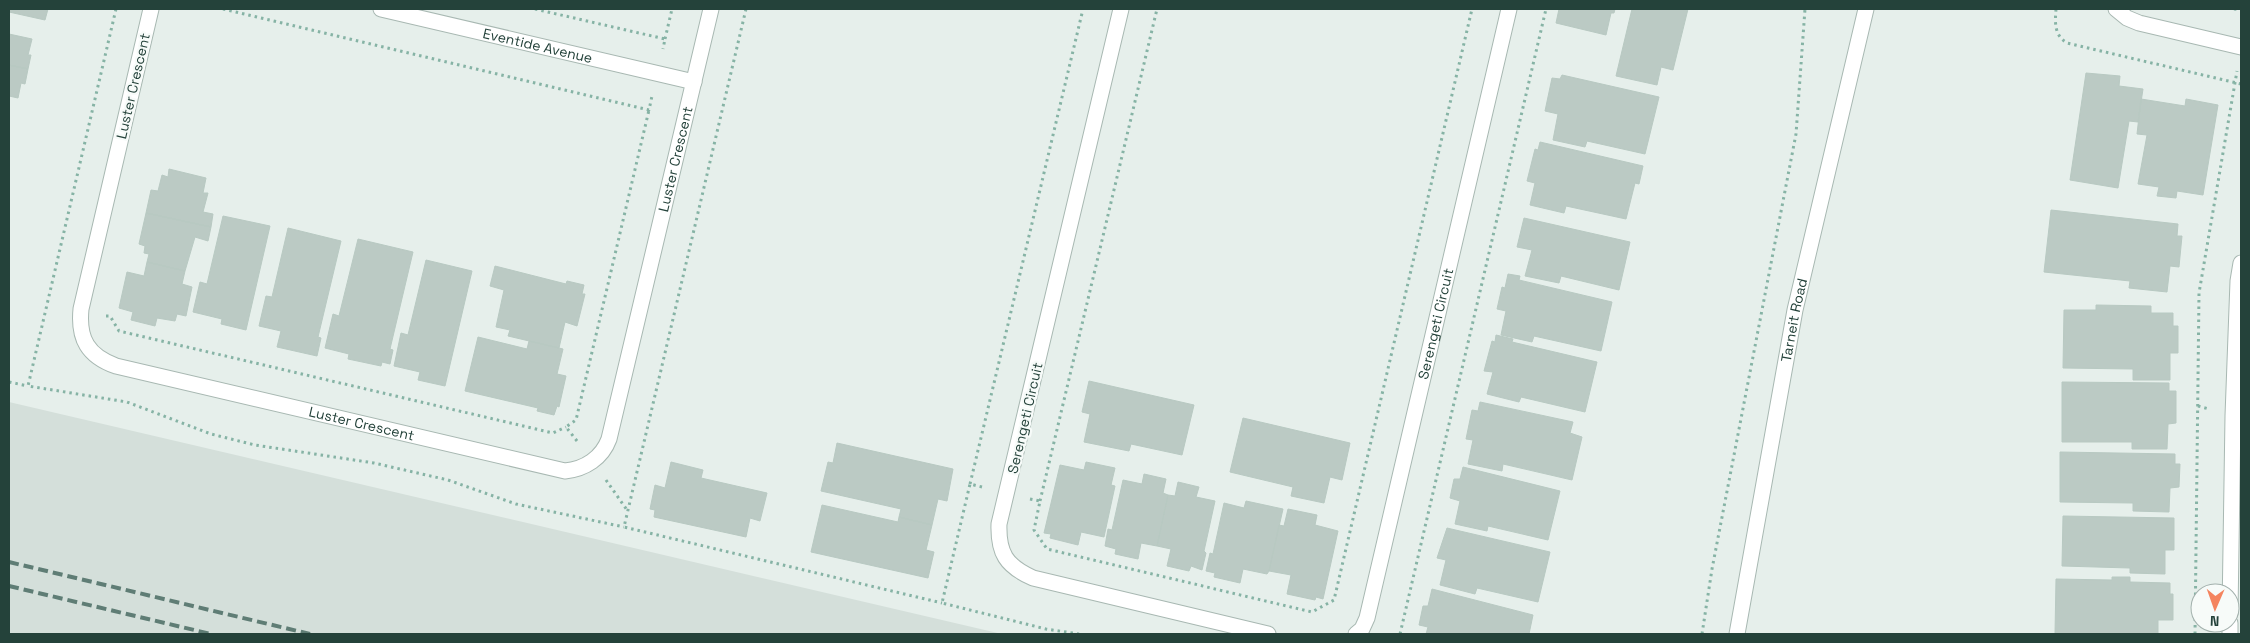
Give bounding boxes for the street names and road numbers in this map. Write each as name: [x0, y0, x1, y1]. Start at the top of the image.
street label: Eventide Avenue: [481, 24, 594, 67]
street label: Luster Crescent: [112, 31, 154, 141]
street label: Luster Crescent: [654, 104, 697, 214]
street label: Serengeti Circuit: [1414, 266, 1457, 381]
street label: Tarneit Road: [1777, 276, 1811, 363]
street label: Serengeti Circuit: [1003, 361, 1047, 475]
street label: Luster Crescent: [307, 402, 416, 445]

